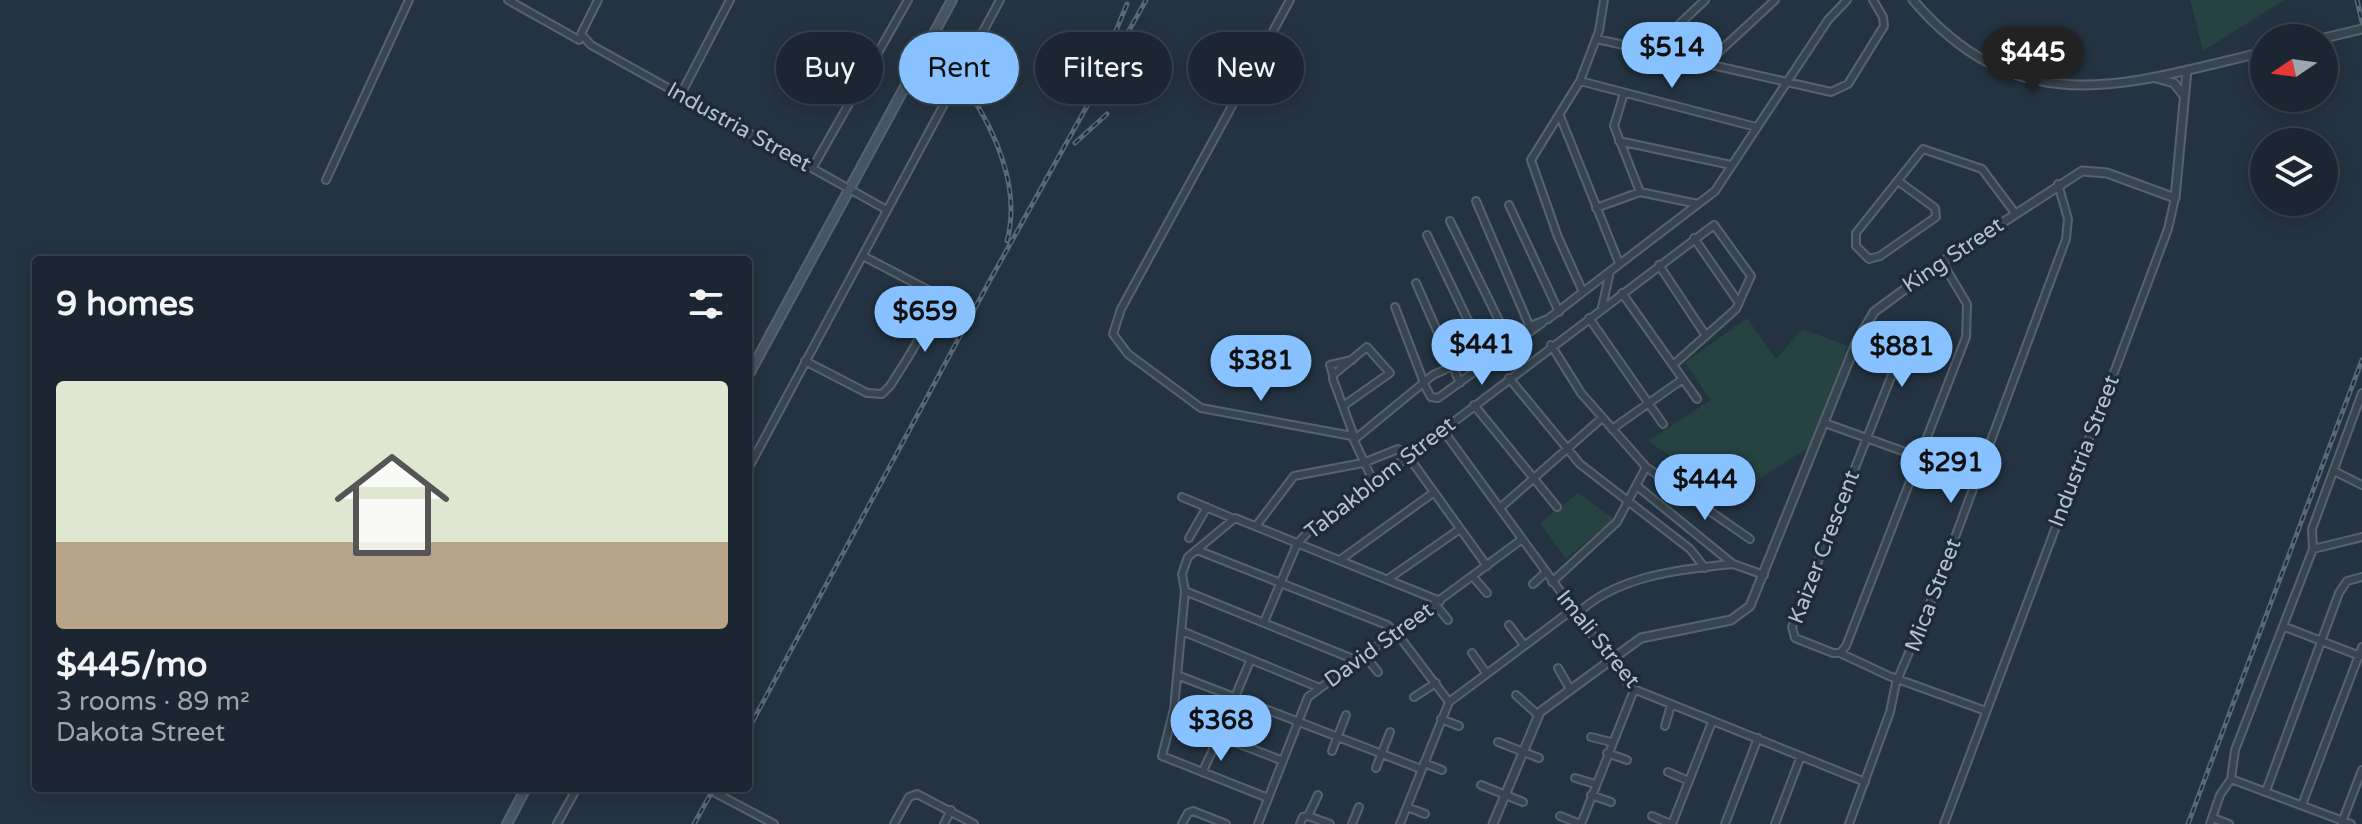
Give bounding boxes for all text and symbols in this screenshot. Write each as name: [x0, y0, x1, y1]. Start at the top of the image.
pin: $514: [1625, 22, 1719, 90]
north arrow: [2250, 24, 2338, 112]
map controls: [2250, 24, 2338, 216]
pin: $445: [1986, 27, 2080, 95]
chip: Buy: [776, 32, 883, 104]
chip: Rent: [899, 32, 1019, 104]
chip: Filters: [1035, 32, 1172, 104]
chip: New: [1188, 32, 1304, 104]
text: $514: [1639, 32, 1705, 63]
text: $445: [2000, 37, 2066, 68]
street label: Industria Street: [663, 77, 815, 177]
button: layers: [2250, 128, 2338, 216]
street label: King Street: [1898, 212, 2008, 298]
icon: filters: [684, 282, 728, 326]
text: 9 homes: [56, 284, 194, 325]
pin: $659: [878, 286, 972, 354]
text: $659: [892, 296, 958, 327]
pin: $441: [1435, 319, 1529, 387]
pin: $881: [1855, 321, 1949, 389]
text: $441: [1449, 329, 1515, 360]
text: $881: [1869, 331, 1935, 362]
pin: $381: [1214, 335, 1308, 403]
text: $381: [1228, 345, 1294, 376]
street label: Industria Street: [2043, 371, 2125, 531]
street label: Tabakblom Street: [1300, 411, 1460, 545]
icon: home: [320, 433, 464, 577]
pin: $291: [1904, 437, 1998, 505]
text: $291: [1918, 447, 1984, 478]
pin: $444: [1658, 454, 1752, 522]
text: $444: [1672, 464, 1738, 495]
street label: Kaizer Crescent: [1783, 467, 1865, 627]
street label: Mica Street: [1900, 535, 1966, 655]
street label: Imali Street: [1551, 585, 1645, 693]
street label: David Street: [1320, 597, 1438, 693]
text: $445/mo: [56, 645, 207, 686]
text: 3 rooms · 89 m²: [56, 686, 250, 717]
pin: $368: [1174, 695, 1268, 763]
text: $368: [1188, 705, 1254, 736]
text: Dakota Street: [56, 717, 225, 748]

